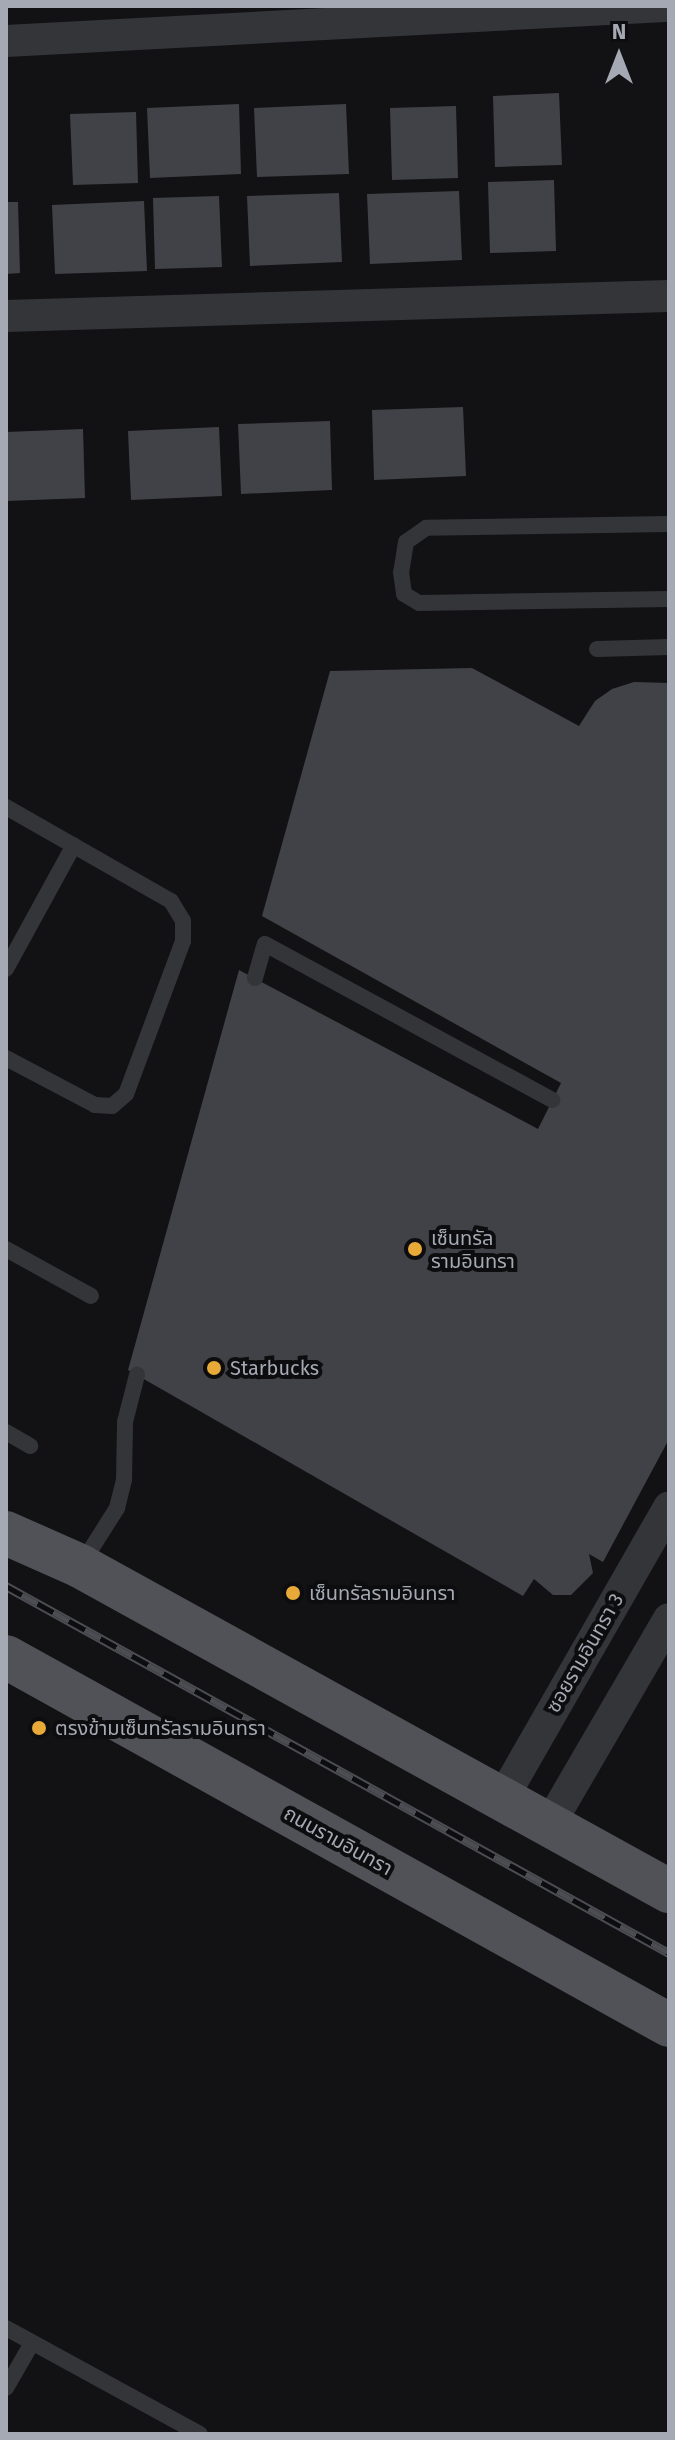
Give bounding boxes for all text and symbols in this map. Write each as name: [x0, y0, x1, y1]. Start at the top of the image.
north arrow: [579, 16, 659, 96]
text: N: [612, 18, 626, 45]
place label: เซ็นทรัล รามอินทรา: [431, 1226, 515, 1273]
marker: เซ็นทรัล รามอินทรา: [406, 1240, 424, 1258]
place label: Starbucks: [230, 1356, 319, 1380]
marker: Starbucks: [205, 1359, 223, 1377]
place label: เซ็นทรัลรามอินทรา: [309, 1581, 455, 1605]
marker: เซ็นทรัลรามอินทรา: [284, 1584, 302, 1602]
street label: ซอยรามอินทรา 3: [541, 1589, 629, 1717]
place label: ตรงข้ามเซ็นทรัลรามอินทรา: [55, 1716, 266, 1740]
marker: ตรงข้ามเซ็นทรัลรามอินทรา: [30, 1719, 48, 1737]
street label: ถนนรามอินทรา: [279, 1801, 397, 1881]

